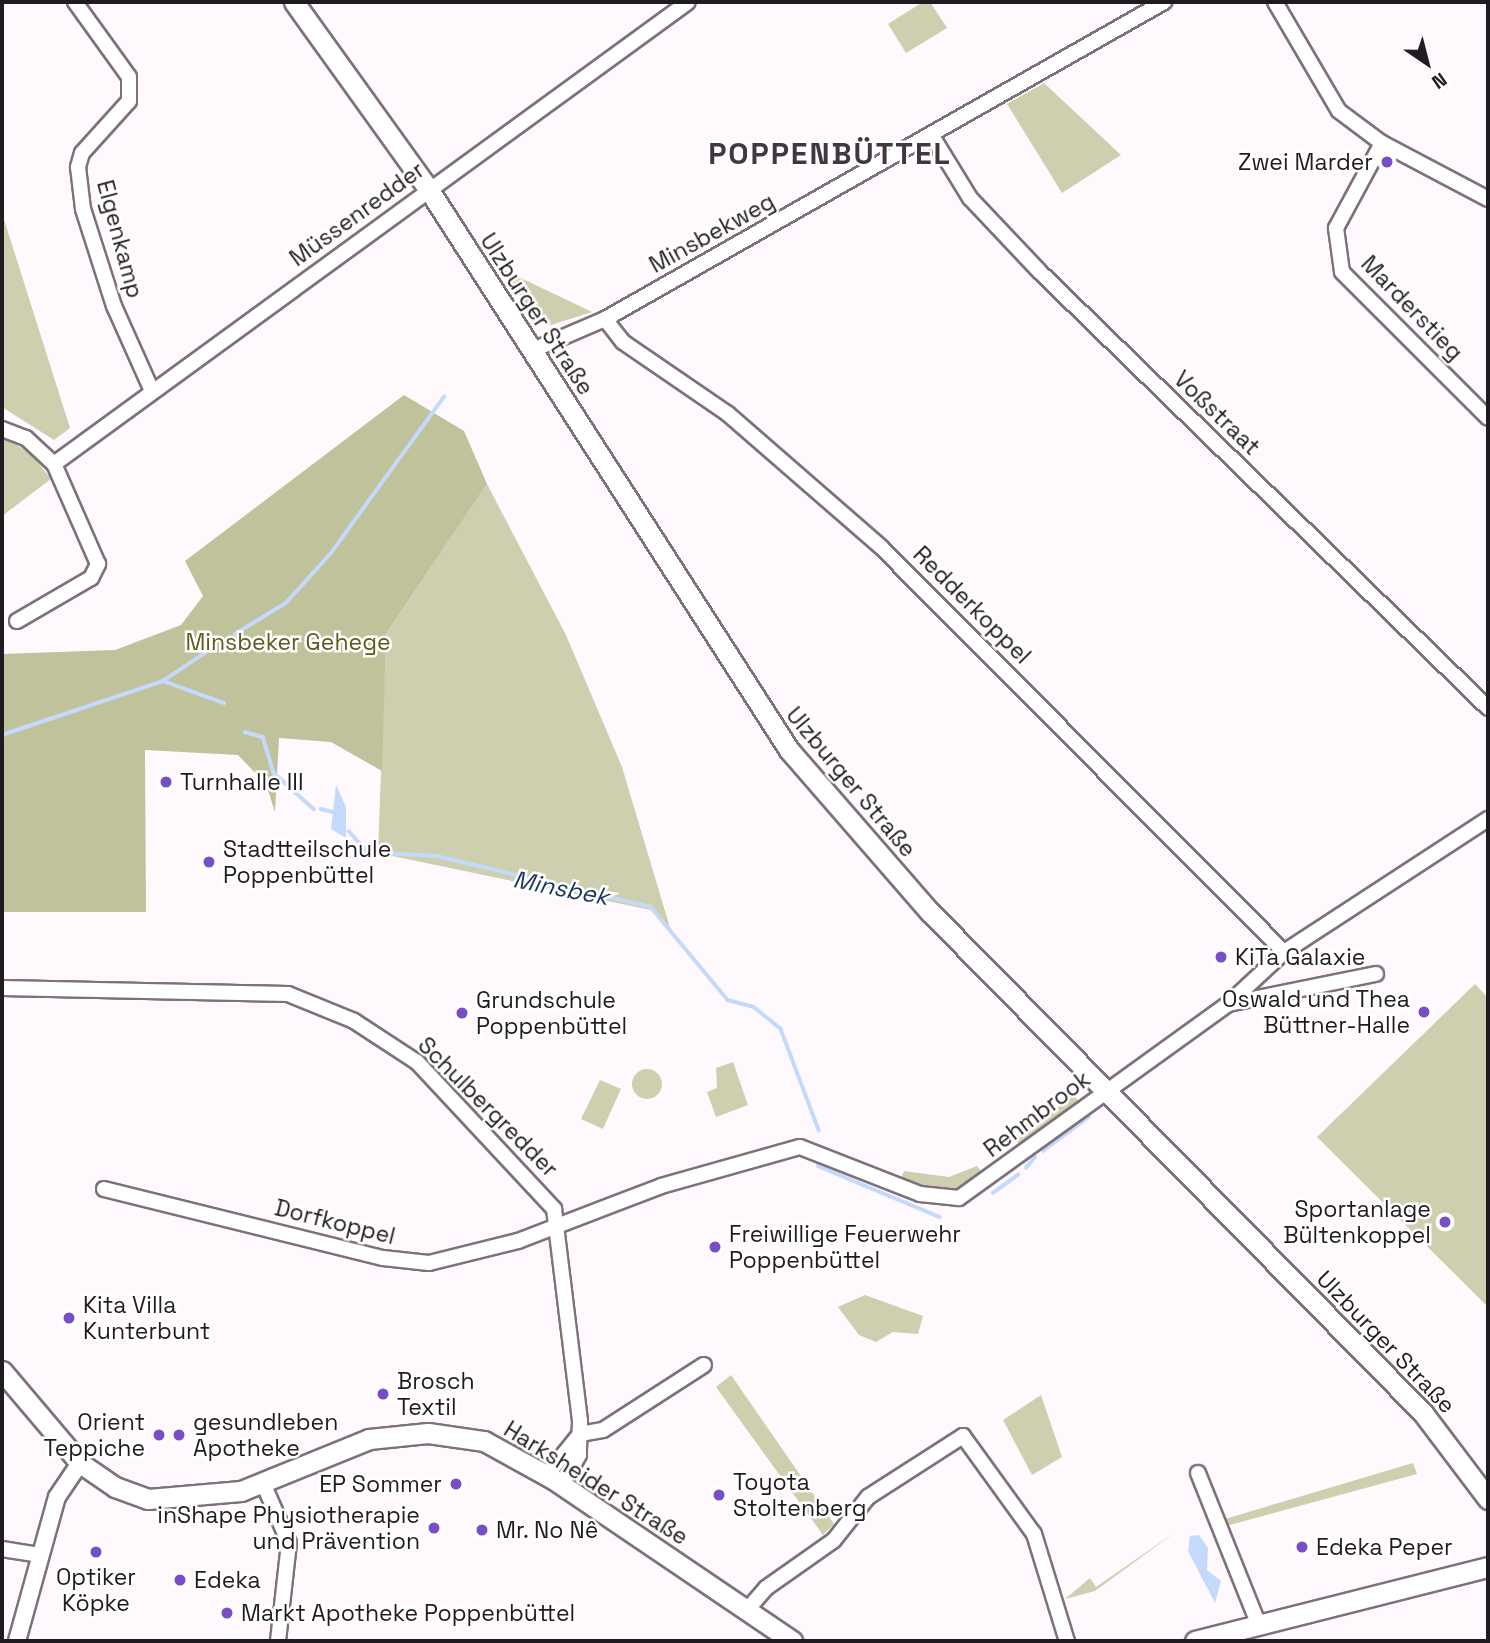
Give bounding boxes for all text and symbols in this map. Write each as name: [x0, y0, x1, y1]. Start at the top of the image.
north arrow: [1392, 28, 1462, 98]
text: N: [1427, 67, 1452, 94]
district label: POPPENBÜTTEL: [710, 136, 950, 172]
place label: Zwei Marder: [1238, 148, 1373, 176]
marker: Zwei Marder: [1379, 154, 1395, 170]
street label: Müssenredder: [284, 156, 430, 272]
street label: Elgenkamp: [91, 177, 149, 301]
street label: Minsbekweg: [644, 187, 780, 279]
street label: Ulzburger Straße: [474, 228, 600, 400]
street label: Marderstieg: [1355, 250, 1469, 366]
street label: Voßstraat: [1168, 365, 1266, 461]
street label: Redderkoppel: [907, 540, 1037, 670]
park label: Minsbeker Gehege: [185, 628, 391, 656]
street label: Ulzburger Straße: [780, 701, 922, 863]
place label: Turnhalle III: [180, 768, 304, 796]
marker: Turnhalle III: [158, 774, 174, 790]
place label: Stadtteilschule Poppenbüttel: [223, 835, 391, 889]
marker: Stadtteilschule Poppenbüttel: [201, 854, 217, 870]
water label: Minsbek: [511, 865, 611, 911]
place label: KiTa Galaxie: [1235, 943, 1365, 971]
marker: KiTa Galaxie: [1213, 949, 1229, 965]
place label: Oswald und Thea Büttner-Halle: [1222, 985, 1410, 1039]
place label: Grundschule Poppenbüttel: [476, 986, 627, 1040]
marker: Oswald und Thea Büttner-Halle: [1416, 1004, 1432, 1020]
marker: Grundschule Poppenbüttel: [454, 1005, 470, 1021]
street label: Schulbergredder: [412, 1031, 564, 1183]
street label: Rehmbrook: [978, 1065, 1096, 1163]
street label: Dorfkoppel: [272, 1194, 398, 1250]
place label: Sportanlage Bültenkoppel: [1283, 1195, 1431, 1249]
marker: Sportanlage Bültenkoppel: [1437, 1214, 1453, 1230]
place label: Freiwillige Feuerwehr Poppenbüttel: [729, 1220, 961, 1274]
marker: Freiwillige Feuerwehr Poppenbüttel: [707, 1239, 723, 1255]
street label: Ulzburger Straße: [1311, 1265, 1461, 1419]
place label: Kita Villa Kunterbunt: [83, 1291, 210, 1345]
marker: Kita Villa Kunterbunt: [61, 1310, 77, 1326]
place label: Brosch Textil: [397, 1367, 475, 1421]
marker: Brosch Textil: [375, 1386, 391, 1402]
place label: Orient Teppiche: [43, 1408, 145, 1462]
place label: gesundleben Apotheke: [193, 1408, 338, 1462]
street label: Harksheider Straße: [499, 1415, 693, 1551]
marker: Orient Teppiche: [151, 1427, 167, 1443]
marker: gesundleben Apotheke: [171, 1427, 187, 1443]
place label: Toyota Stoltenberg: [733, 1468, 866, 1522]
place label: EP Sommer: [319, 1470, 442, 1498]
marker: EP Sommer: [448, 1476, 464, 1492]
marker: Toyota Stoltenberg: [711, 1487, 727, 1503]
place label: inShape Physiotherapie und Prävention: [157, 1501, 420, 1555]
place label: Mr. No Nê: [496, 1516, 599, 1544]
marker: inShape Physiotherapie und Prävention: [426, 1520, 442, 1536]
marker: Mr. No Nê: [474, 1522, 490, 1538]
place label: Edeka Peper: [1316, 1533, 1453, 1561]
marker: Edeka Peper: [1294, 1539, 1310, 1555]
marker: Optiker Köpke: [88, 1544, 104, 1560]
place label: Optiker Köpke: [56, 1563, 136, 1617]
place label: Edeka: [194, 1566, 261, 1594]
marker: Edeka: [172, 1572, 188, 1588]
place label: Markt Apotheke Poppenbüttel: [241, 1599, 575, 1627]
marker: Markt Apotheke Poppenbüttel: [219, 1605, 235, 1621]

